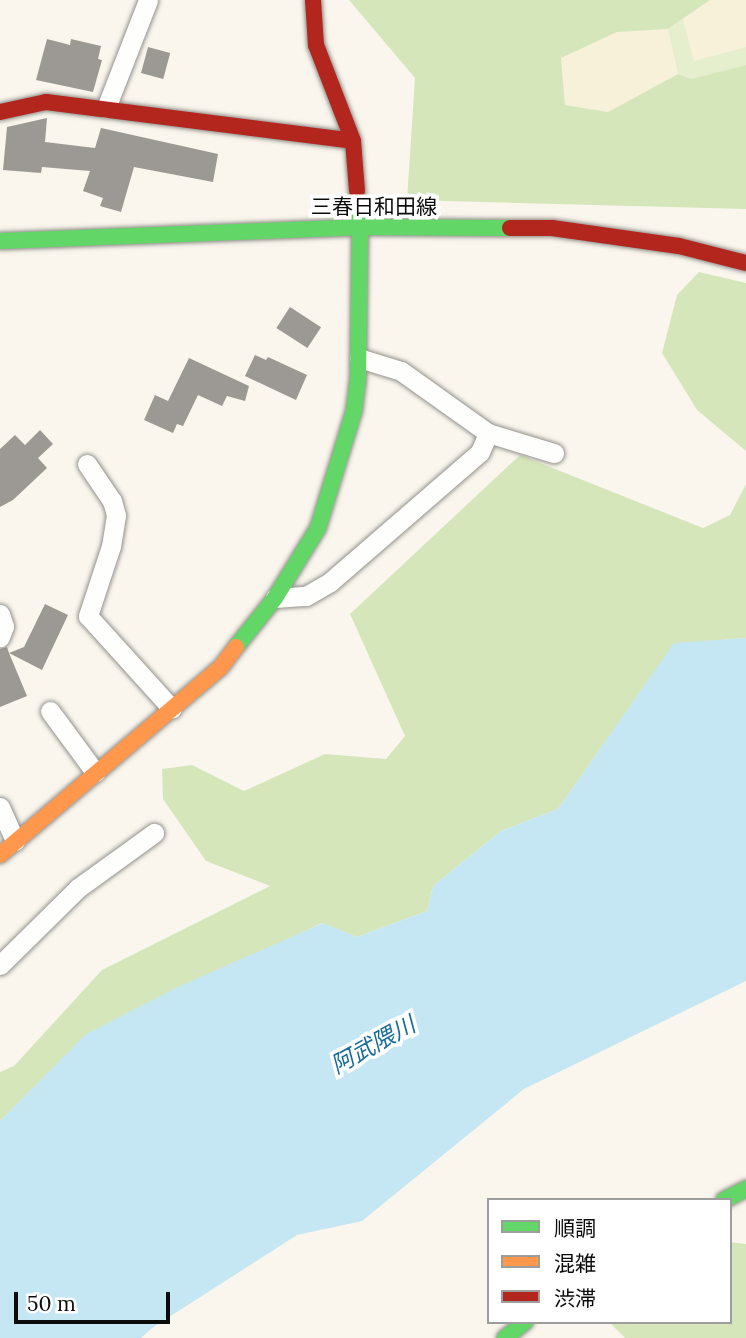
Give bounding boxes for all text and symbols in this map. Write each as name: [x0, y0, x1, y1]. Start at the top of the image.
street label: 三春日和田線: [311, 194, 437, 220]
water label: 阿武隈川: [326, 1011, 420, 1079]
legend: [487, 1198, 732, 1324]
text: 順調: [554, 1215, 596, 1242]
text: 混雑: [554, 1250, 596, 1277]
scale bar: [18, 1278, 173, 1322]
text: 渋滞: [554, 1285, 596, 1312]
text: 50 m: [27, 1290, 76, 1317]

